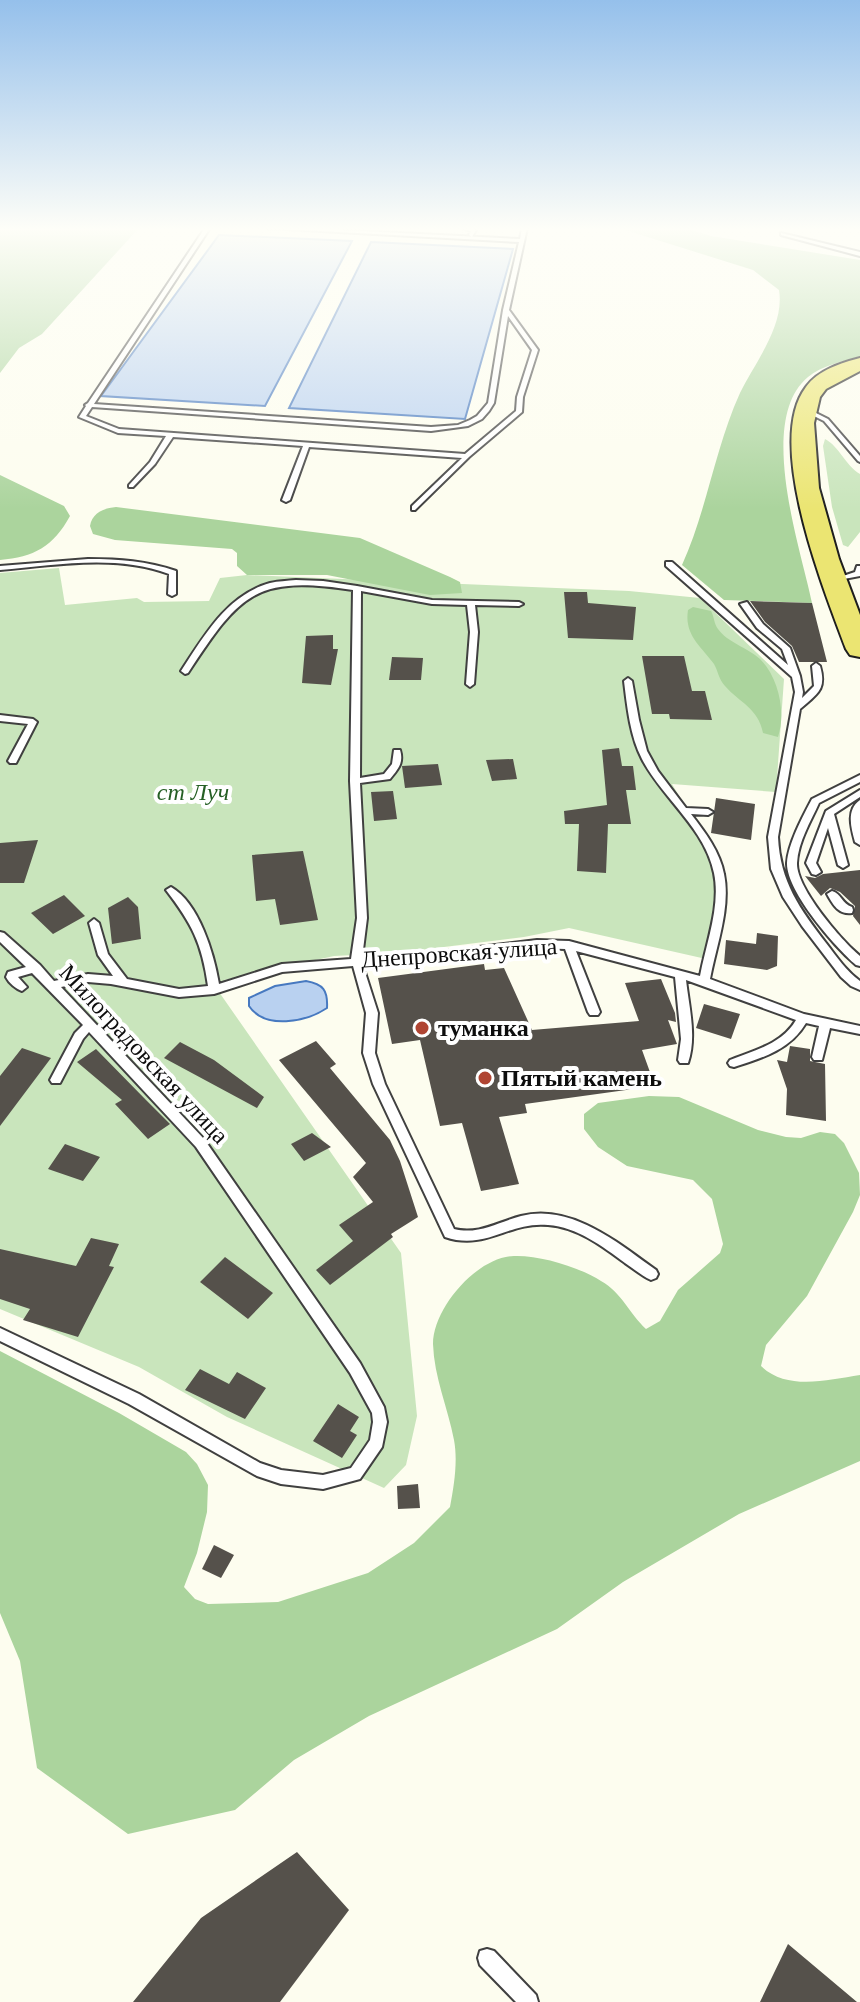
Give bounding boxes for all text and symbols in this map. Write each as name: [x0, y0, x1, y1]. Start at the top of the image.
park label: ст Луч: [157, 779, 229, 805]
street label: Днепровская улица: [360, 933, 558, 973]
street label: Милоградовская улица: [54, 959, 234, 1149]
place label: туманка: [438, 1015, 529, 1041]
marker: туманка: [413, 1019, 431, 1037]
place label: Пятый камень: [501, 1065, 662, 1091]
marker: Пятый камень: [476, 1069, 494, 1087]

